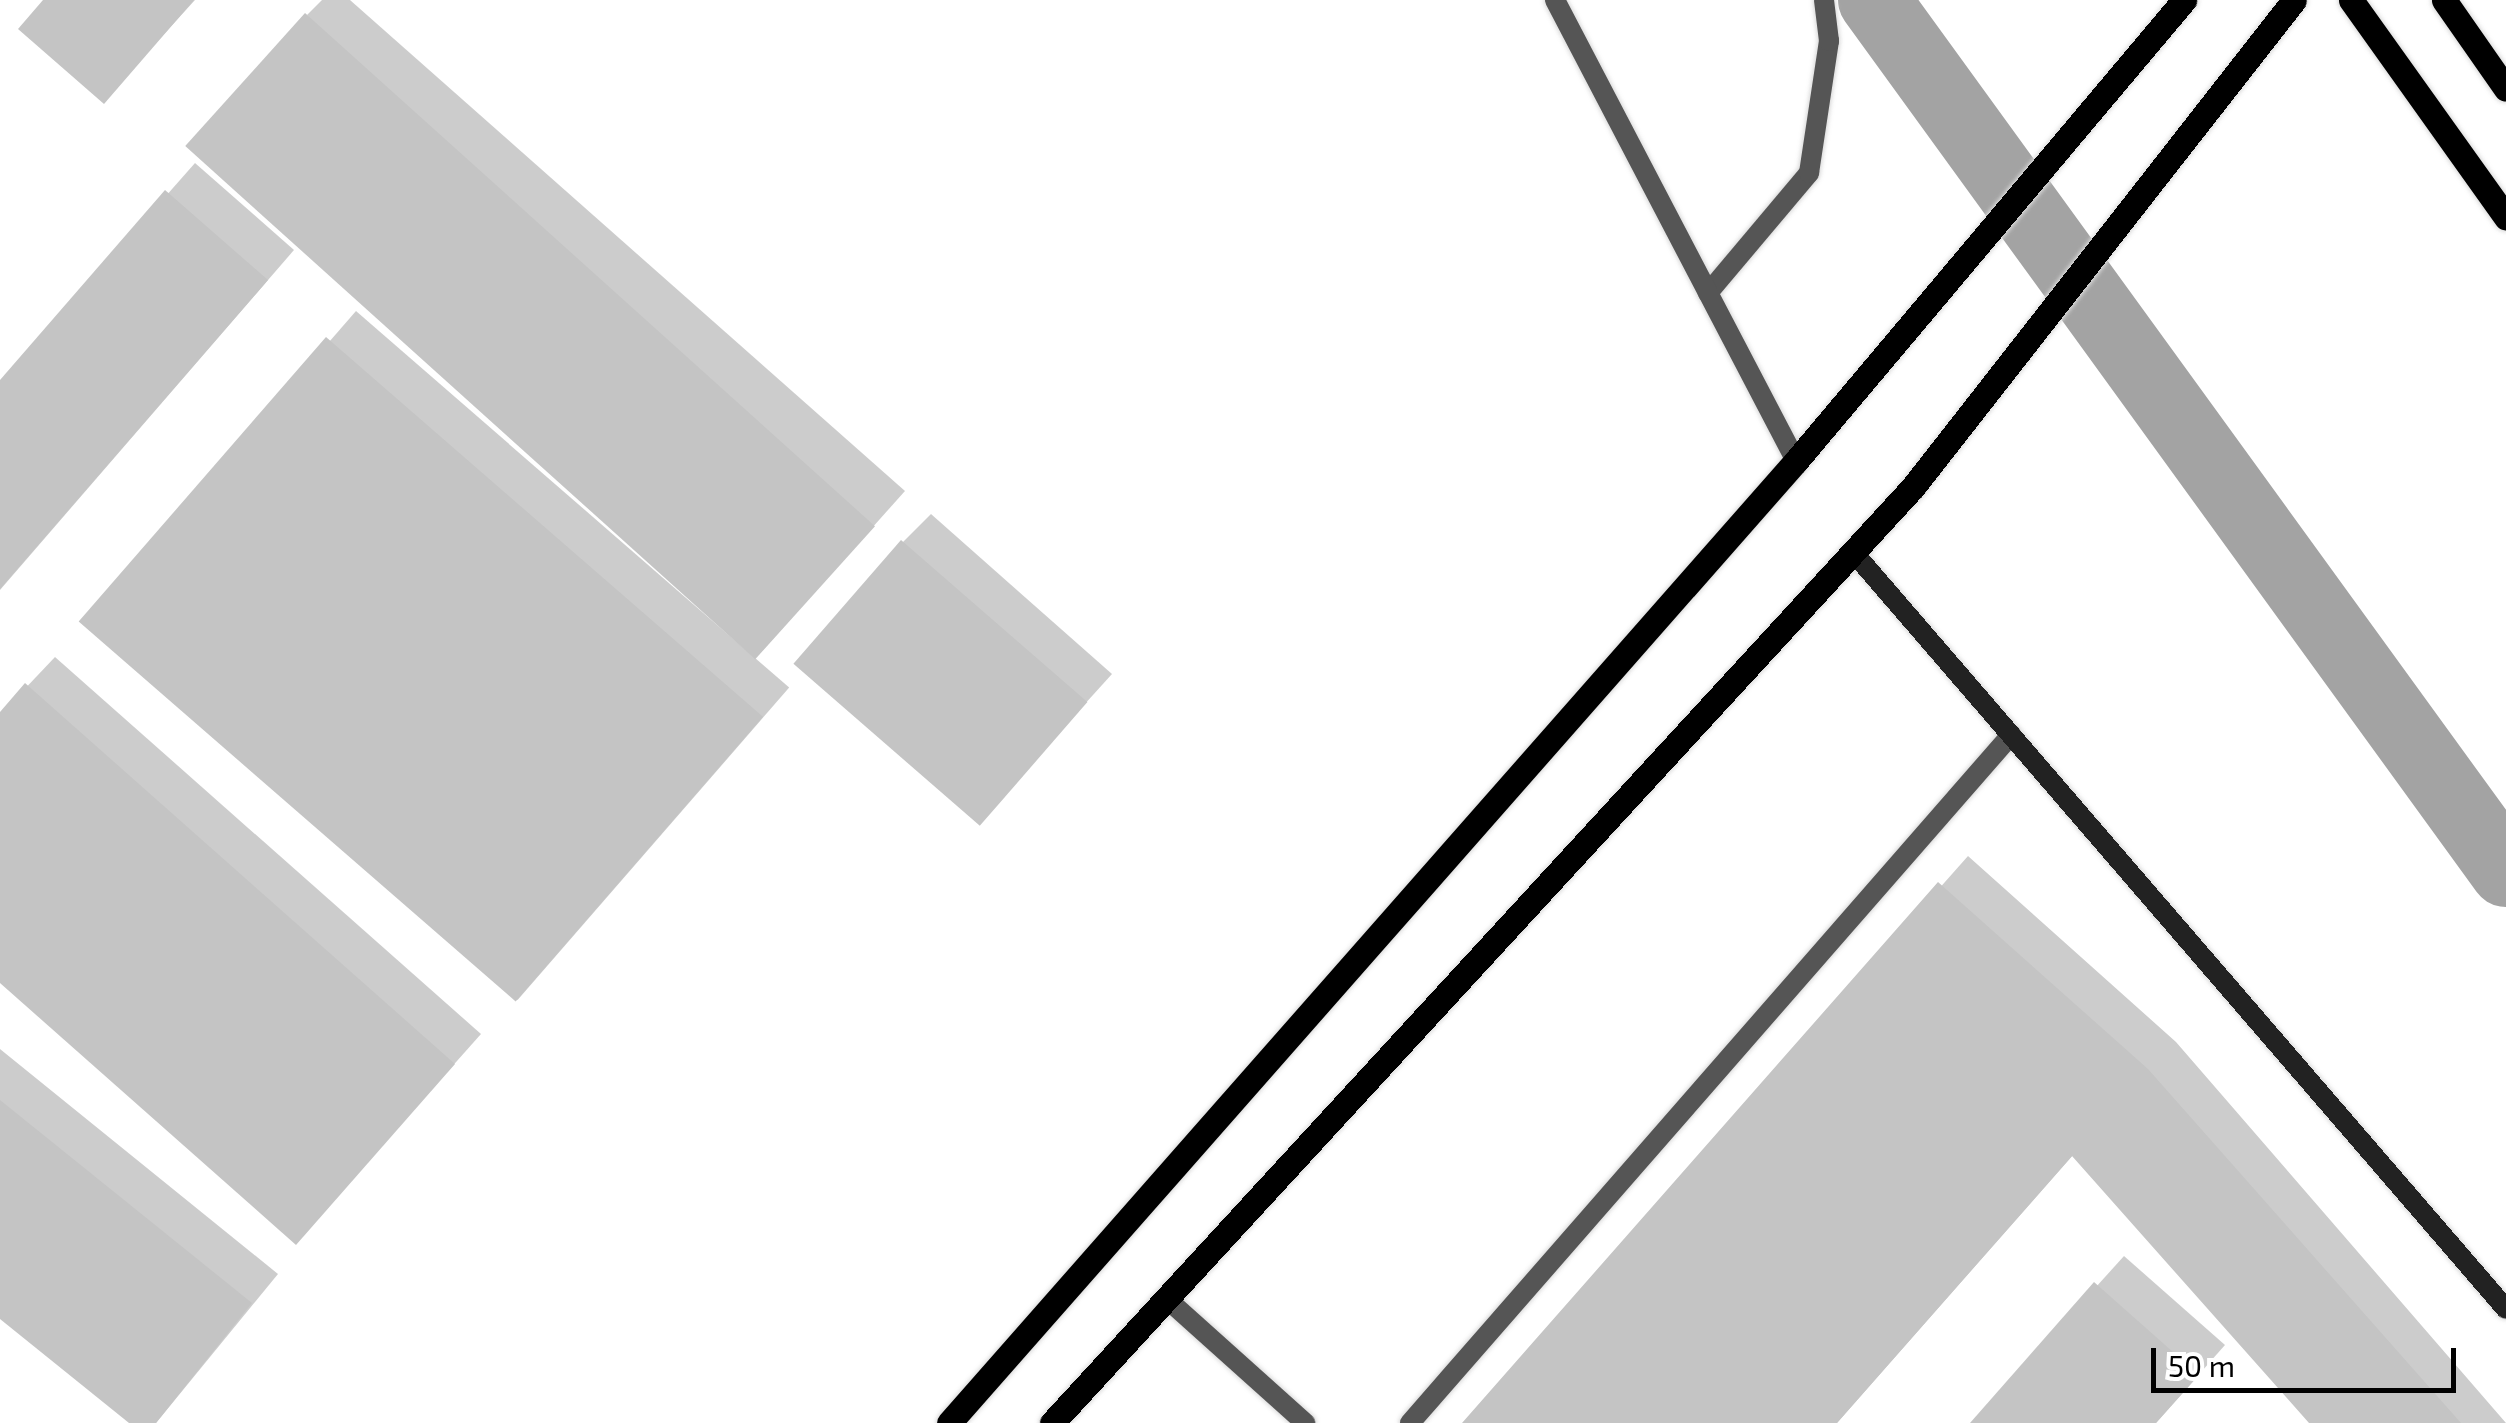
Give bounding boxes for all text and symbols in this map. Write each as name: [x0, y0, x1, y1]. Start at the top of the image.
scale bar: [2156, 1328, 2461, 1390]
text: 50 m: [2168, 1347, 2235, 1383]

